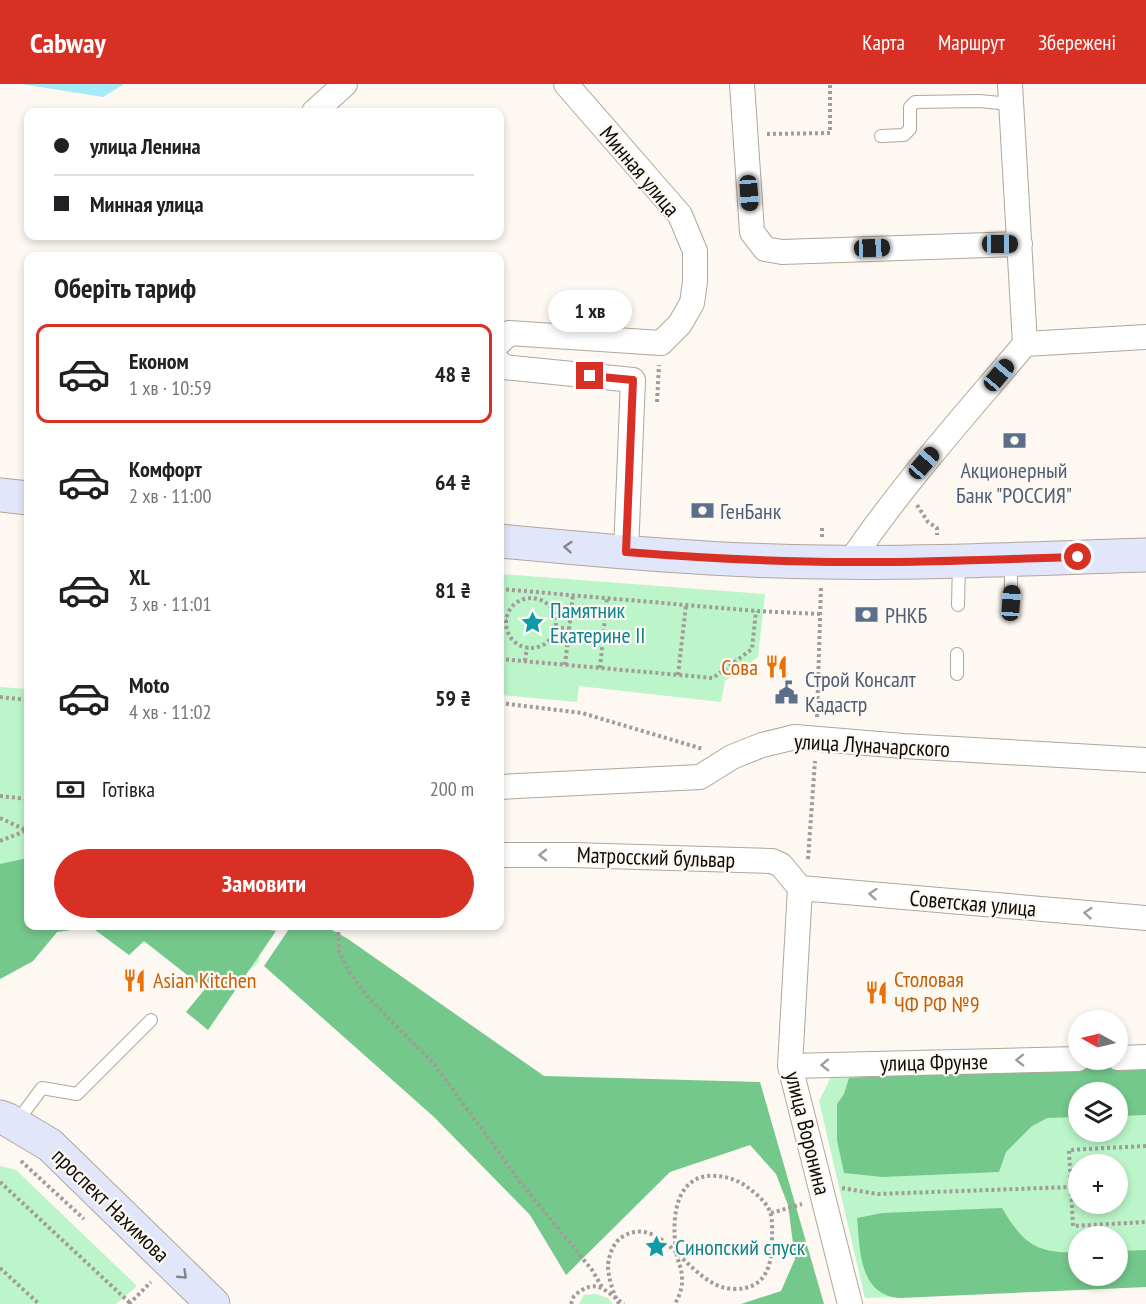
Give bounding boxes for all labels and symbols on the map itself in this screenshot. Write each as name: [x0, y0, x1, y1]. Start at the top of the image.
street label: Минная улица: [594, 120, 686, 222]
car: [739, 174, 759, 212]
car: [982, 235, 1018, 253]
car: [854, 238, 890, 258]
callout: 1 хв: [548, 289, 632, 331]
car: [981, 355, 1017, 395]
route end: [576, 362, 603, 389]
bank icon: Акционерный Банк "РОССИЯ": [1001, 428, 1027, 454]
car: [905, 444, 943, 482]
place label: Акционерный Банк "РОССИЯ": [956, 456, 1072, 509]
place label: ГенБанк: [720, 497, 782, 525]
bank icon: ГенБанк: [689, 498, 715, 524]
one-way arrow: [563, 541, 572, 554]
route start: [1064, 543, 1091, 570]
car: [1001, 584, 1021, 622]
place label: Памятник Екатерине II: [550, 596, 645, 649]
place label: РНКБ: [885, 601, 928, 629]
bank icon: РНКБ: [854, 602, 880, 628]
place icon: Памятник Екатерине II: [519, 610, 545, 636]
place label: Сова: [721, 653, 758, 681]
restaurant icon: Сова: [763, 654, 789, 680]
place label: Строй Консалт Кадастр: [805, 665, 917, 718]
public building icon: Строй Консалт Кадастр: [774, 679, 800, 705]
street label: улица Луначарского: [793, 727, 951, 763]
street label: Матросский бульвар: [576, 840, 736, 874]
one-way arrow: [539, 849, 548, 861]
street label: Советская улица: [909, 884, 1037, 922]
one-way arrow: [868, 888, 877, 901]
one-way arrow: [1083, 907, 1092, 920]
place label: Столовая ЧФ РФ №9: [894, 965, 980, 1018]
place label: Asian Kitchen: [153, 966, 257, 994]
restaurant icon: Asian Kitchen: [122, 967, 148, 993]
restaurant icon: Столовая ЧФ РФ №9: [863, 979, 889, 1005]
north arrow: [1068, 1010, 1128, 1070]
street label: улица Фрунзе: [880, 1047, 988, 1077]
one-way arrow: [1016, 1054, 1025, 1067]
one-way arrow: [821, 1059, 830, 1071]
street label: улица Воронина: [779, 1068, 837, 1198]
street label: проспект Нахимова: [46, 1142, 176, 1268]
place label: Синопский спуск: [675, 1233, 806, 1261]
place icon: Синопский спуск: [644, 1234, 670, 1260]
one-way arrow: [176, 1268, 186, 1279]

